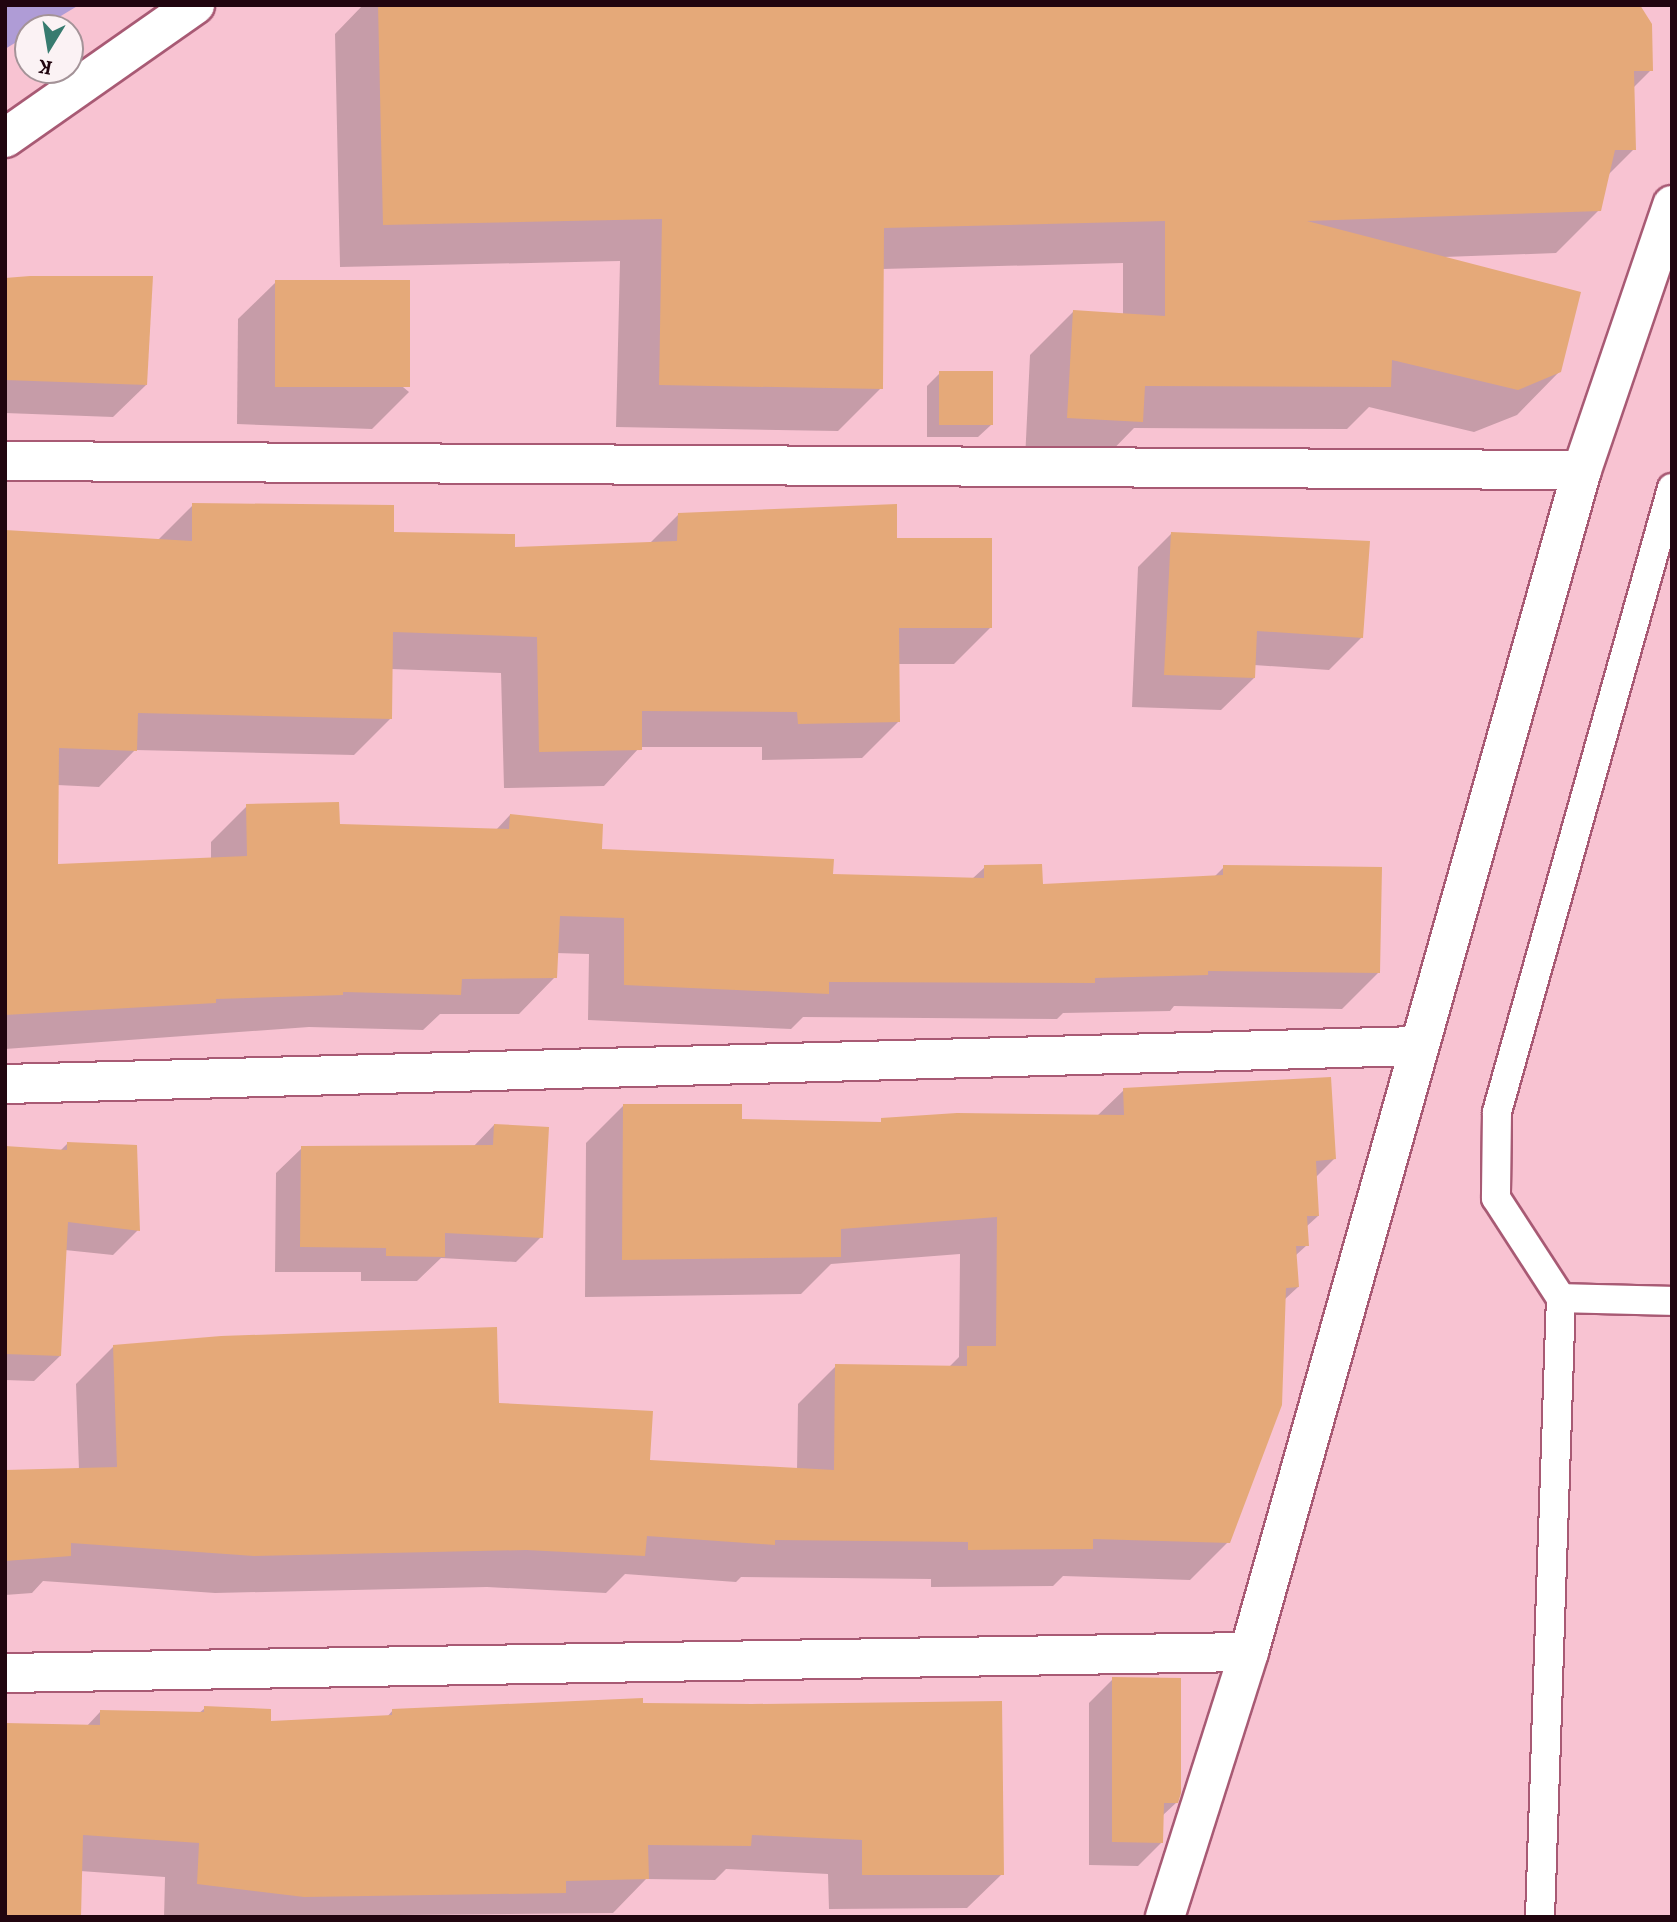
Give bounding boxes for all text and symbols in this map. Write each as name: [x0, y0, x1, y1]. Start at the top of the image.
north arrow: [14, 14, 84, 84]
text: K: [36, 55, 54, 81]

